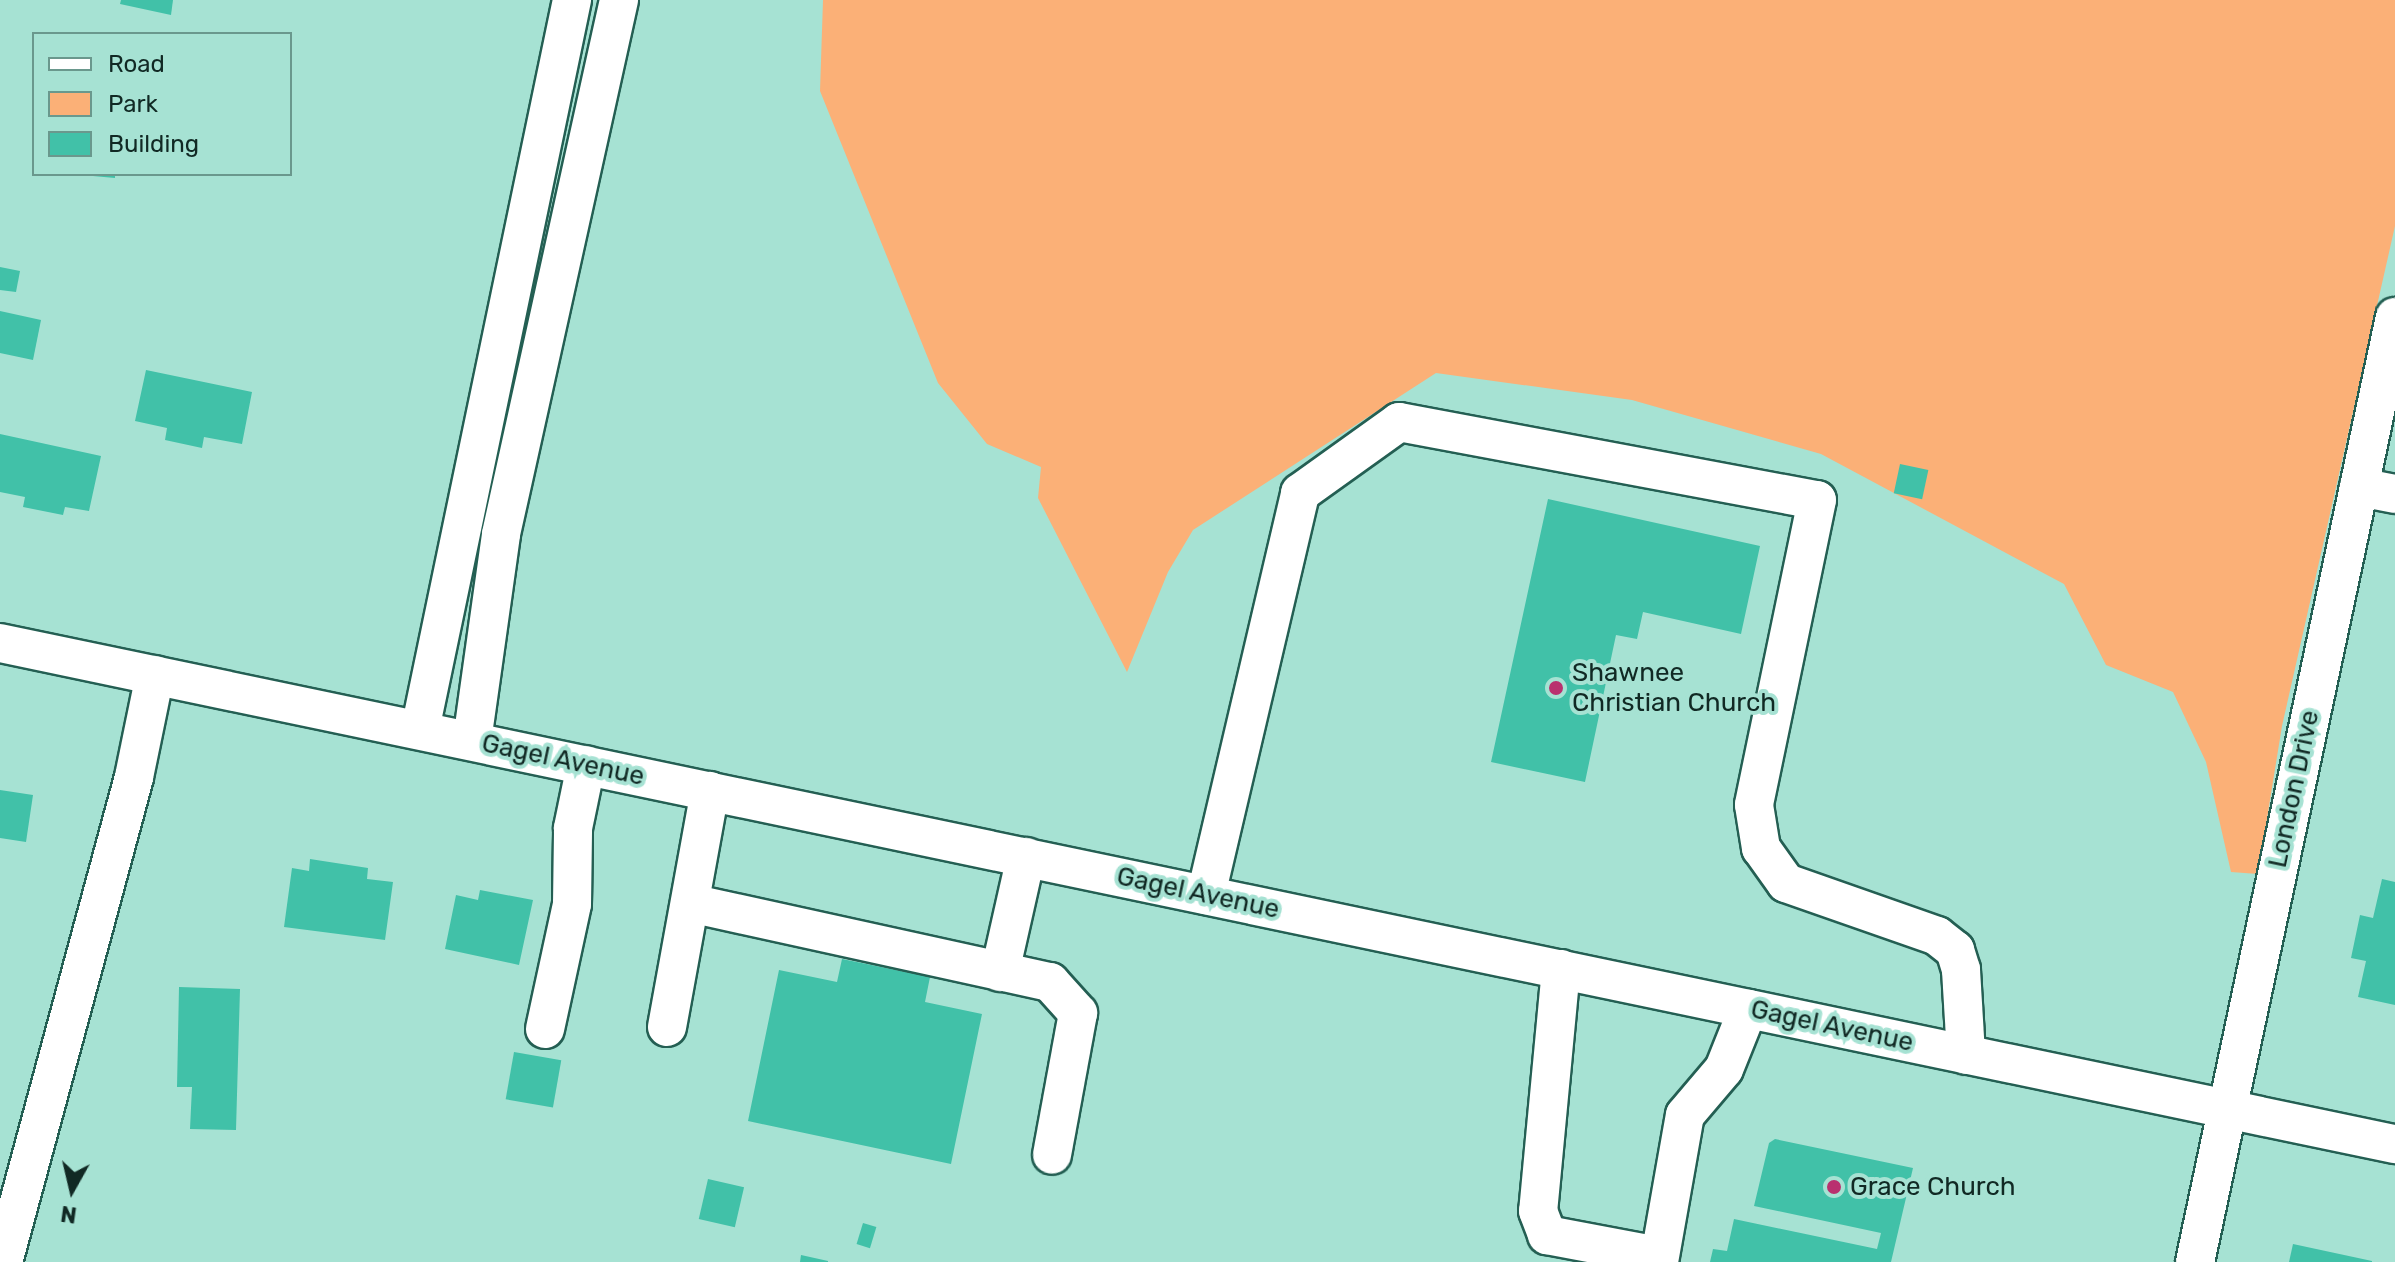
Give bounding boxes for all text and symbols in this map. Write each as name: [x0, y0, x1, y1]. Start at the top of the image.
legend: [32, 32, 292, 176]
text: Road: [108, 50, 165, 78]
text: Park: [108, 90, 158, 118]
text: Building: [108, 130, 199, 158]
place label: Shawnee Christian Church: [1572, 657, 1776, 718]
marker: Shawnee Christian Church: [1547, 679, 1565, 697]
street label: London Drive: [2262, 707, 2326, 871]
street label: Gagel Avenue: [479, 727, 647, 793]
street label: Gagel Avenue: [1114, 860, 1282, 926]
street label: Gagel Avenue: [1748, 993, 1916, 1059]
north arrow: [32, 1150, 112, 1230]
place label: Grace Church: [1850, 1171, 2016, 1203]
marker: Grace Church: [1825, 1178, 1843, 1196]
text: N: [59, 1200, 78, 1229]

